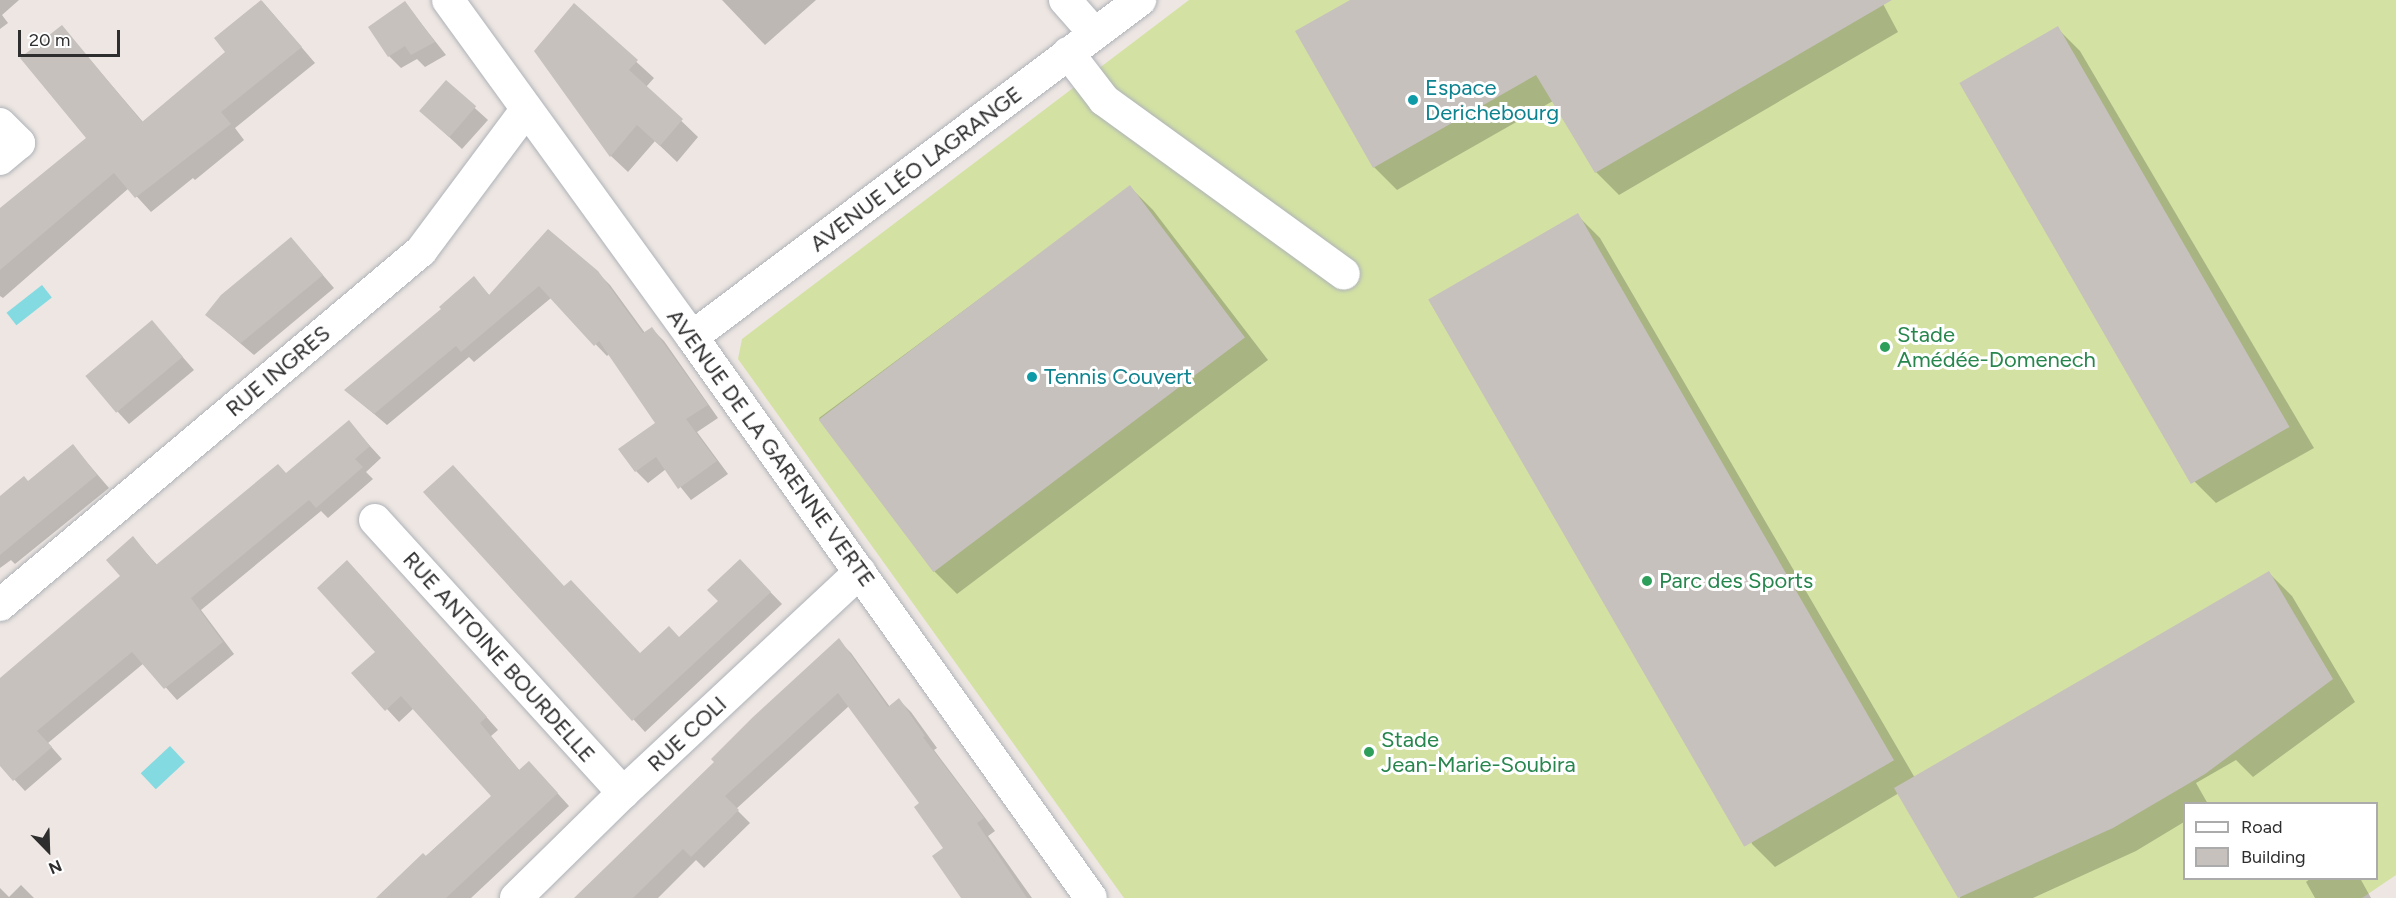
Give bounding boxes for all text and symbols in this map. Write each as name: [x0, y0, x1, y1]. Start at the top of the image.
scale bar: [21, 18, 123, 56]
text: 20 m: [29, 29, 70, 51]
place label: Espace Derichebourg: [1425, 74, 1559, 125]
street label: AVENUE LÉO LAGRANGE: [805, 81, 1027, 257]
marker: Espace Derichebourg: [1406, 93, 1420, 107]
street label: AVENUE DE LA GARENNE VERTE: [661, 304, 881, 592]
street label: RUE INGRES: [221, 320, 335, 422]
place label: Stade Amédée-Domenech: [1897, 321, 2096, 372]
marker: Stade Amédée-Domenech: [1878, 340, 1892, 354]
place label: Tennis Couvert: [1044, 364, 1192, 390]
marker: Tennis Couvert: [1025, 370, 1039, 384]
street label: RUE ANTOINE BOURDELLE: [397, 546, 601, 768]
place label: Parc des Sports: [1659, 568, 1813, 594]
marker: Parc des Sports: [1640, 574, 1654, 588]
street label: RUE COLI: [642, 691, 732, 777]
place label: Stade Jean-Marie-Soubira: [1381, 726, 1576, 778]
marker: Stade Jean-Marie-Soubira: [1362, 745, 1376, 759]
legend: [2183, 802, 2378, 880]
text: Road: [2241, 816, 2282, 838]
north arrow: [18, 820, 78, 880]
text: Building: [2241, 846, 2306, 868]
text: N: [46, 856, 65, 878]

